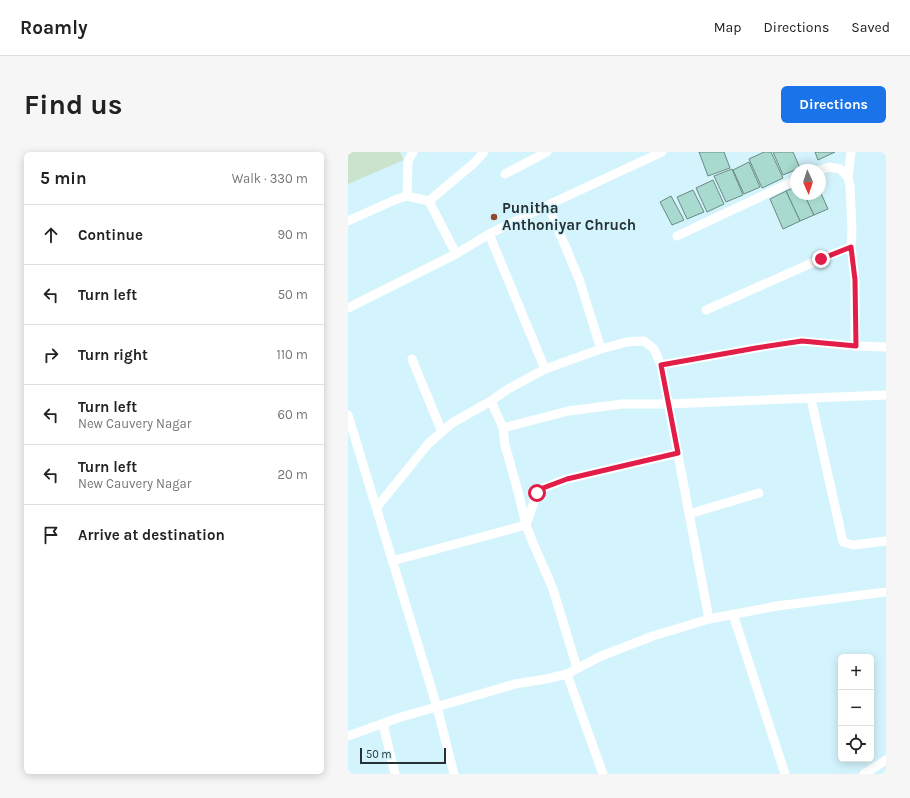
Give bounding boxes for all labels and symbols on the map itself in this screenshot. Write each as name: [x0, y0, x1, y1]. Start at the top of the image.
north arrow: [790, 164, 826, 200]
place label: Punitha Anthoniyar Chruch: [502, 199, 636, 234]
marker: Punitha Anthoniyar Chruch: [489, 212, 499, 222]
route end: [812, 250, 830, 268]
route start: [528, 484, 546, 502]
scale bar: [360, 746, 446, 765]

